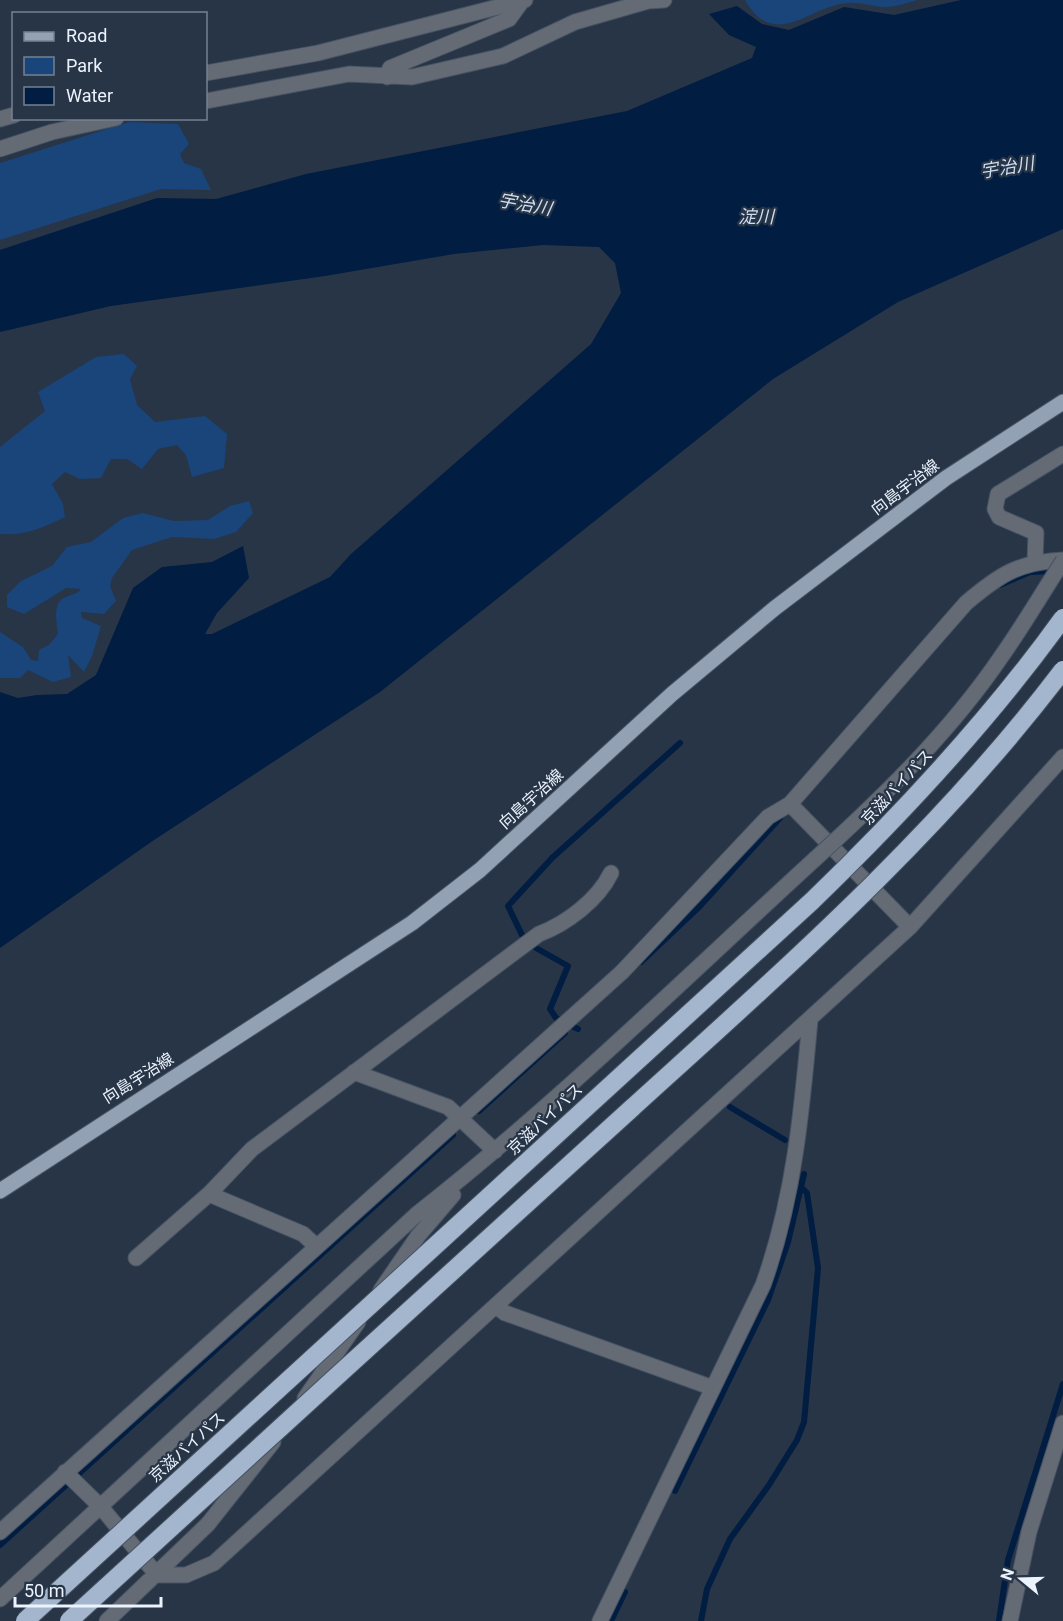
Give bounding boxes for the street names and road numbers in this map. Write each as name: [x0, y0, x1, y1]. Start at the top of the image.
street label: 向島宇治線: [867, 455, 943, 519]
street label: 京滋バイパス: [857, 746, 937, 828]
street label: 向島宇治線: [495, 765, 567, 833]
street label: 向島宇治線: [99, 1049, 177, 1107]
street label: 京滋バイパス: [504, 1079, 586, 1159]
street label: 京滋バイパス: [145, 1408, 229, 1486]

